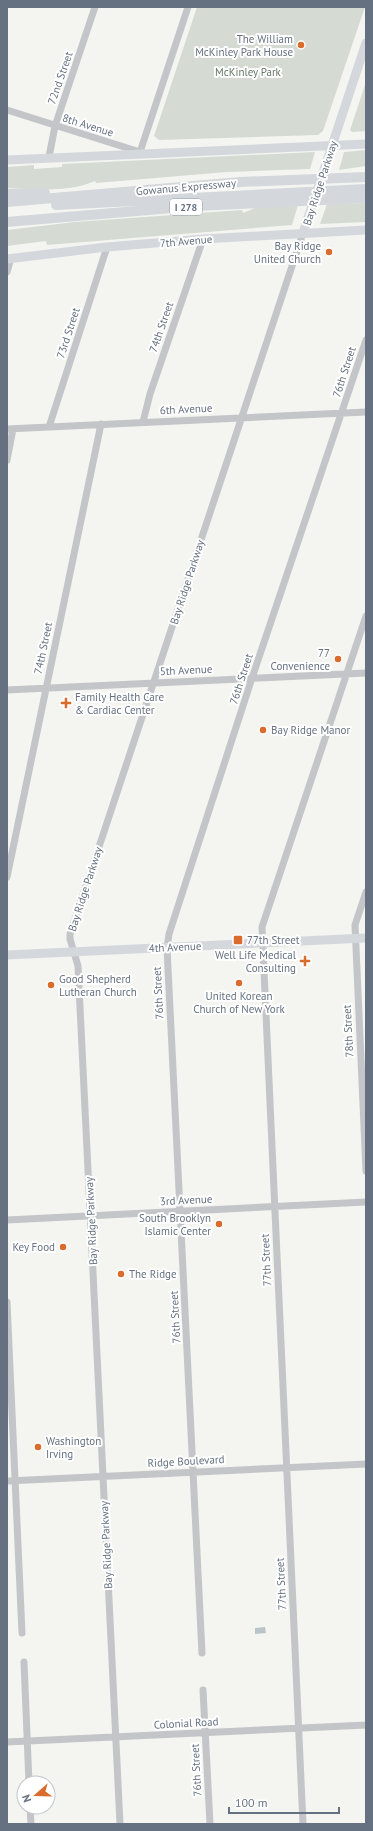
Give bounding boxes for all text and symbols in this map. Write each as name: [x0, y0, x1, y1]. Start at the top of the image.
place label: The William McKinley Park House: [195, 32, 293, 59]
marker: The William McKinley Park House: [296, 40, 306, 50]
street label: 72nd Street: [44, 49, 76, 106]
park label: McKinley Park: [215, 65, 282, 79]
street label: 8th Avenue: [61, 111, 116, 140]
street label: Bay Ridge Parkway: [300, 138, 341, 227]
street label: Gowanus Expressway: [135, 176, 237, 198]
road number: I 278: [170, 199, 202, 215]
street label: 7th Avenue: [159, 232, 213, 250]
place label: Bay Ridge United Church: [254, 239, 321, 266]
marker: Bay Ridge United Church: [324, 247, 334, 257]
street label: 74th Street: [146, 300, 176, 354]
street label: 73rd Street: [53, 306, 83, 360]
street label: 76th Street: [329, 344, 359, 399]
street label: 6th Avenue: [159, 401, 213, 417]
street label: Bay Ridge Parkway: [167, 537, 208, 626]
street label: 74th Street: [31, 620, 55, 675]
place label: 77 Convenience: [271, 646, 330, 673]
street label: 76th Street: [226, 651, 256, 706]
marker: 77 Convenience: [333, 654, 343, 664]
street label: 5th Avenue: [159, 662, 213, 678]
place label: Family Health Care & Cardiac Center: [75, 690, 165, 717]
marker: Family Health Care & Cardiac Center: [60, 697, 72, 709]
place label: Bay Ridge Manor: [271, 723, 350, 737]
marker: Bay Ridge Manor: [258, 725, 268, 735]
street label: Bay Ridge Parkway: [65, 844, 106, 933]
place label: 77th Street: [247, 933, 300, 947]
marker: 77th Street: [232, 934, 244, 946]
street label: 4th Avenue: [148, 939, 202, 955]
place label: Well Life Medical Consulting: [215, 948, 297, 975]
marker: Well Life Medical Consulting: [299, 955, 311, 967]
street label: 76th Street: [150, 966, 166, 1020]
place label: Good Shepherd Lutheran Church: [59, 972, 137, 999]
marker: United Korean Church of New York: [234, 978, 244, 988]
marker: Good Shepherd Lutheran Church: [46, 980, 56, 990]
place label: United Korean Church of New York: [193, 989, 285, 1016]
street label: 78th Street: [340, 1004, 356, 1058]
street label: Bay Ridge Parkway: [82, 1176, 100, 1265]
street label: 3rd Avenue: [159, 1192, 213, 1208]
place label: South Brooklyn Islamic Center: [139, 1211, 211, 1238]
marker: South Brooklyn Islamic Center: [214, 1219, 224, 1229]
street label: 77th Street: [258, 1233, 274, 1287]
place label: Key Food: [12, 1240, 55, 1254]
marker: Key Food: [58, 1242, 68, 1252]
place label: The Ridge: [129, 1267, 177, 1281]
marker: The Ridge: [116, 1269, 126, 1279]
street label: 76th Street: [167, 1290, 183, 1344]
place label: Washington Irving: [46, 1434, 101, 1461]
marker: Washington Irving: [33, 1442, 43, 1452]
street label: Ridge Boulevard: [147, 1452, 225, 1470]
street label: Bay Ridge Parkway: [97, 1500, 115, 1589]
street label: 77th Street: [273, 1557, 289, 1611]
street label: Colonial Road: [153, 1714, 219, 1732]
street label: 76th Street: [188, 1743, 204, 1797]
north arrow: [16, 1775, 56, 1815]
scale bar: [229, 1789, 339, 1815]
text: N: [19, 1793, 34, 1804]
text: 100 m: [235, 1795, 268, 1810]

